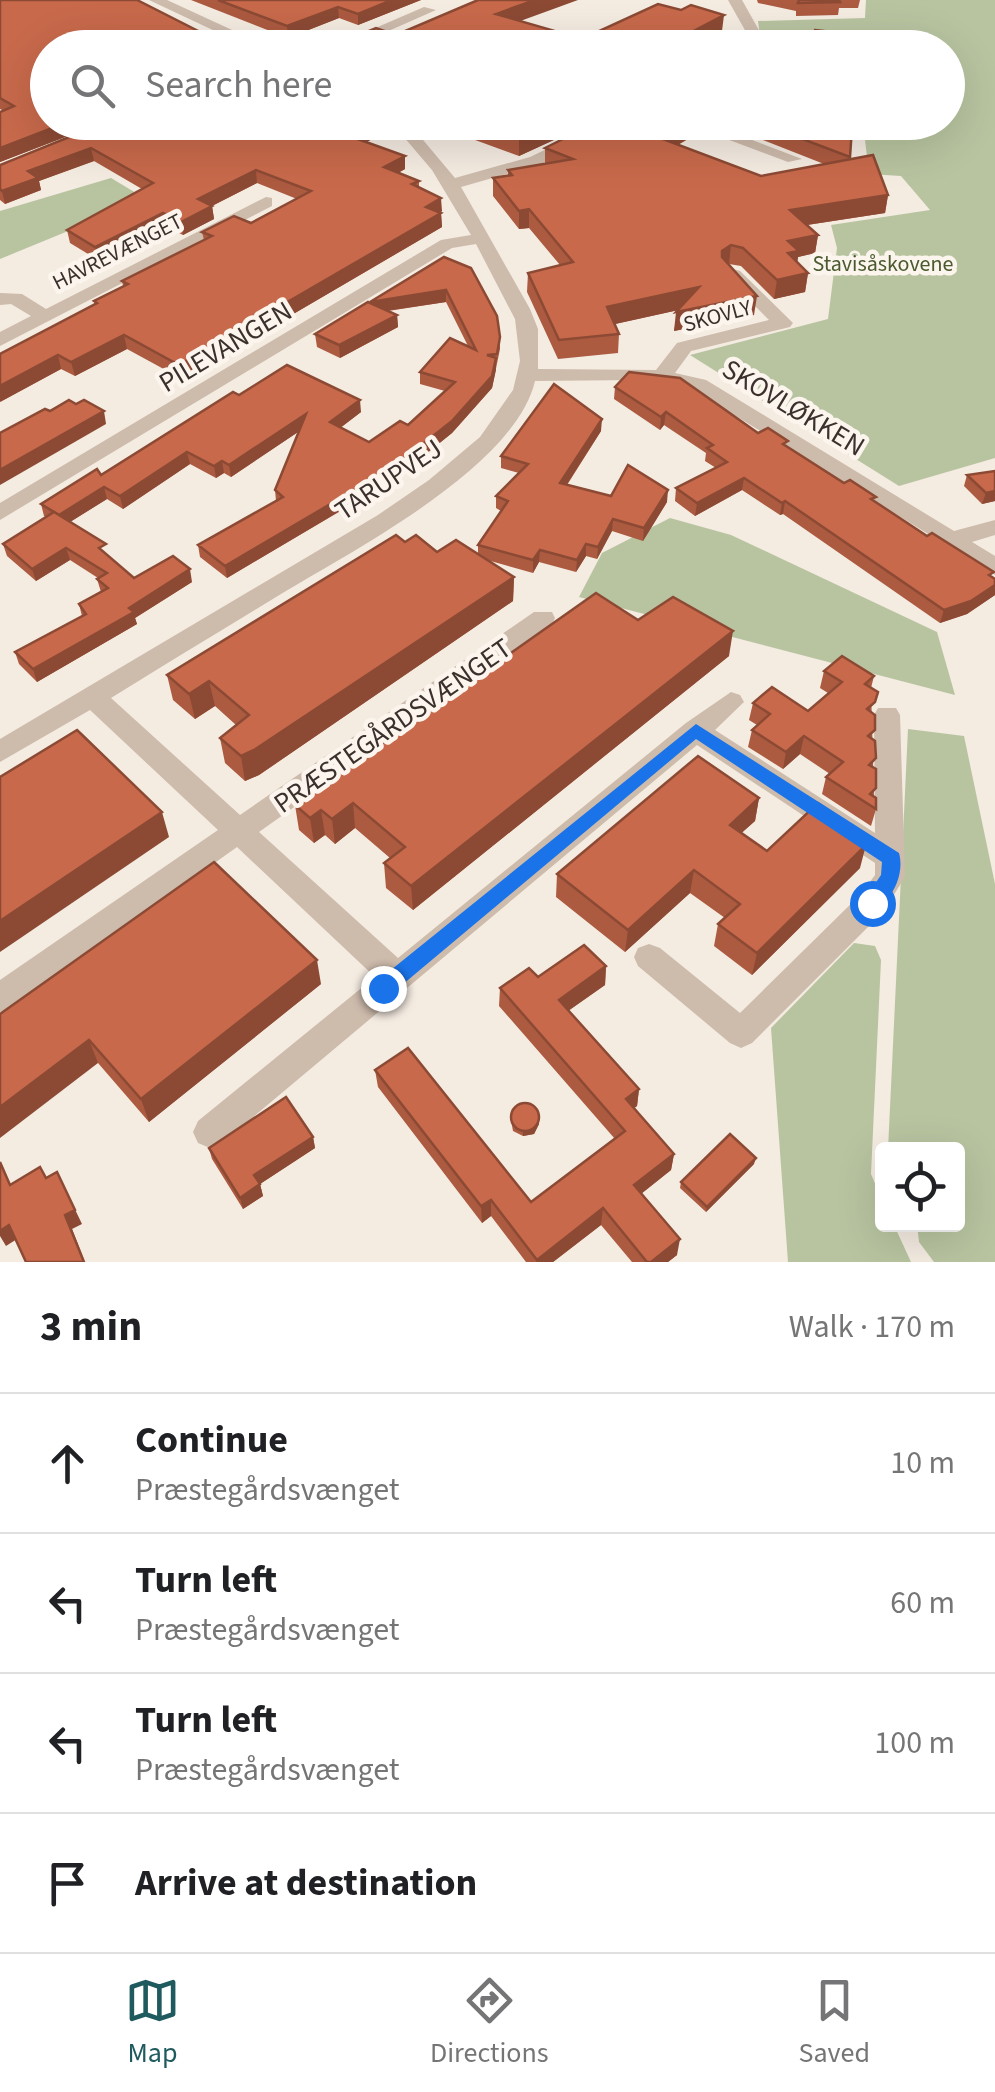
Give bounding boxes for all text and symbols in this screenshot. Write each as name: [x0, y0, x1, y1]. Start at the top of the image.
search box: [30, 30, 965, 140]
icon: search: [65, 58, 120, 113]
text: Search here: [145, 58, 332, 112]
street label: HAVREVÆNGET: [47, 205, 188, 298]
park label: Stavisåskovene: [813, 248, 954, 280]
street label: PILEVANGEN: [151, 291, 300, 402]
street label: SKOVLY: [680, 291, 755, 340]
street label: SKOVLØKKEN: [715, 349, 872, 466]
street label: TARUPVEJ: [327, 429, 450, 530]
street label: PRÆSTEGÅRDSVÆNGET: [266, 629, 520, 823]
route start: [850, 881, 896, 927]
route end: [361, 966, 407, 1012]
map controls: [875, 1142, 965, 1232]
button: locate: [875, 1142, 965, 1232]
text: 3 min: [40, 1297, 142, 1357]
text: Walk · 170 m: [789, 1304, 955, 1350]
text: Continue: [135, 1413, 288, 1467]
icon: ahead: [40, 1436, 95, 1491]
text: 10 m: [890, 1440, 955, 1486]
text: Præstegårdsvænget: [135, 1467, 400, 1513]
text: Turn left: [135, 1553, 277, 1607]
icon: left: [40, 1576, 95, 1631]
text: 60 m: [890, 1580, 955, 1626]
text: Præstegårdsvænget: [135, 1607, 400, 1653]
text: Turn left: [135, 1693, 277, 1747]
icon: left: [40, 1716, 95, 1771]
text: 100 m: [874, 1720, 955, 1766]
text: Præstegårdsvænget: [135, 1747, 400, 1793]
icon: arrive: [40, 1856, 95, 1911]
text: Arrive at destination: [135, 1856, 477, 1910]
tab: Map: [125, 1973, 180, 2073]
tab: Directions: [430, 1973, 549, 2073]
tab: Saved: [799, 1973, 870, 2073]

